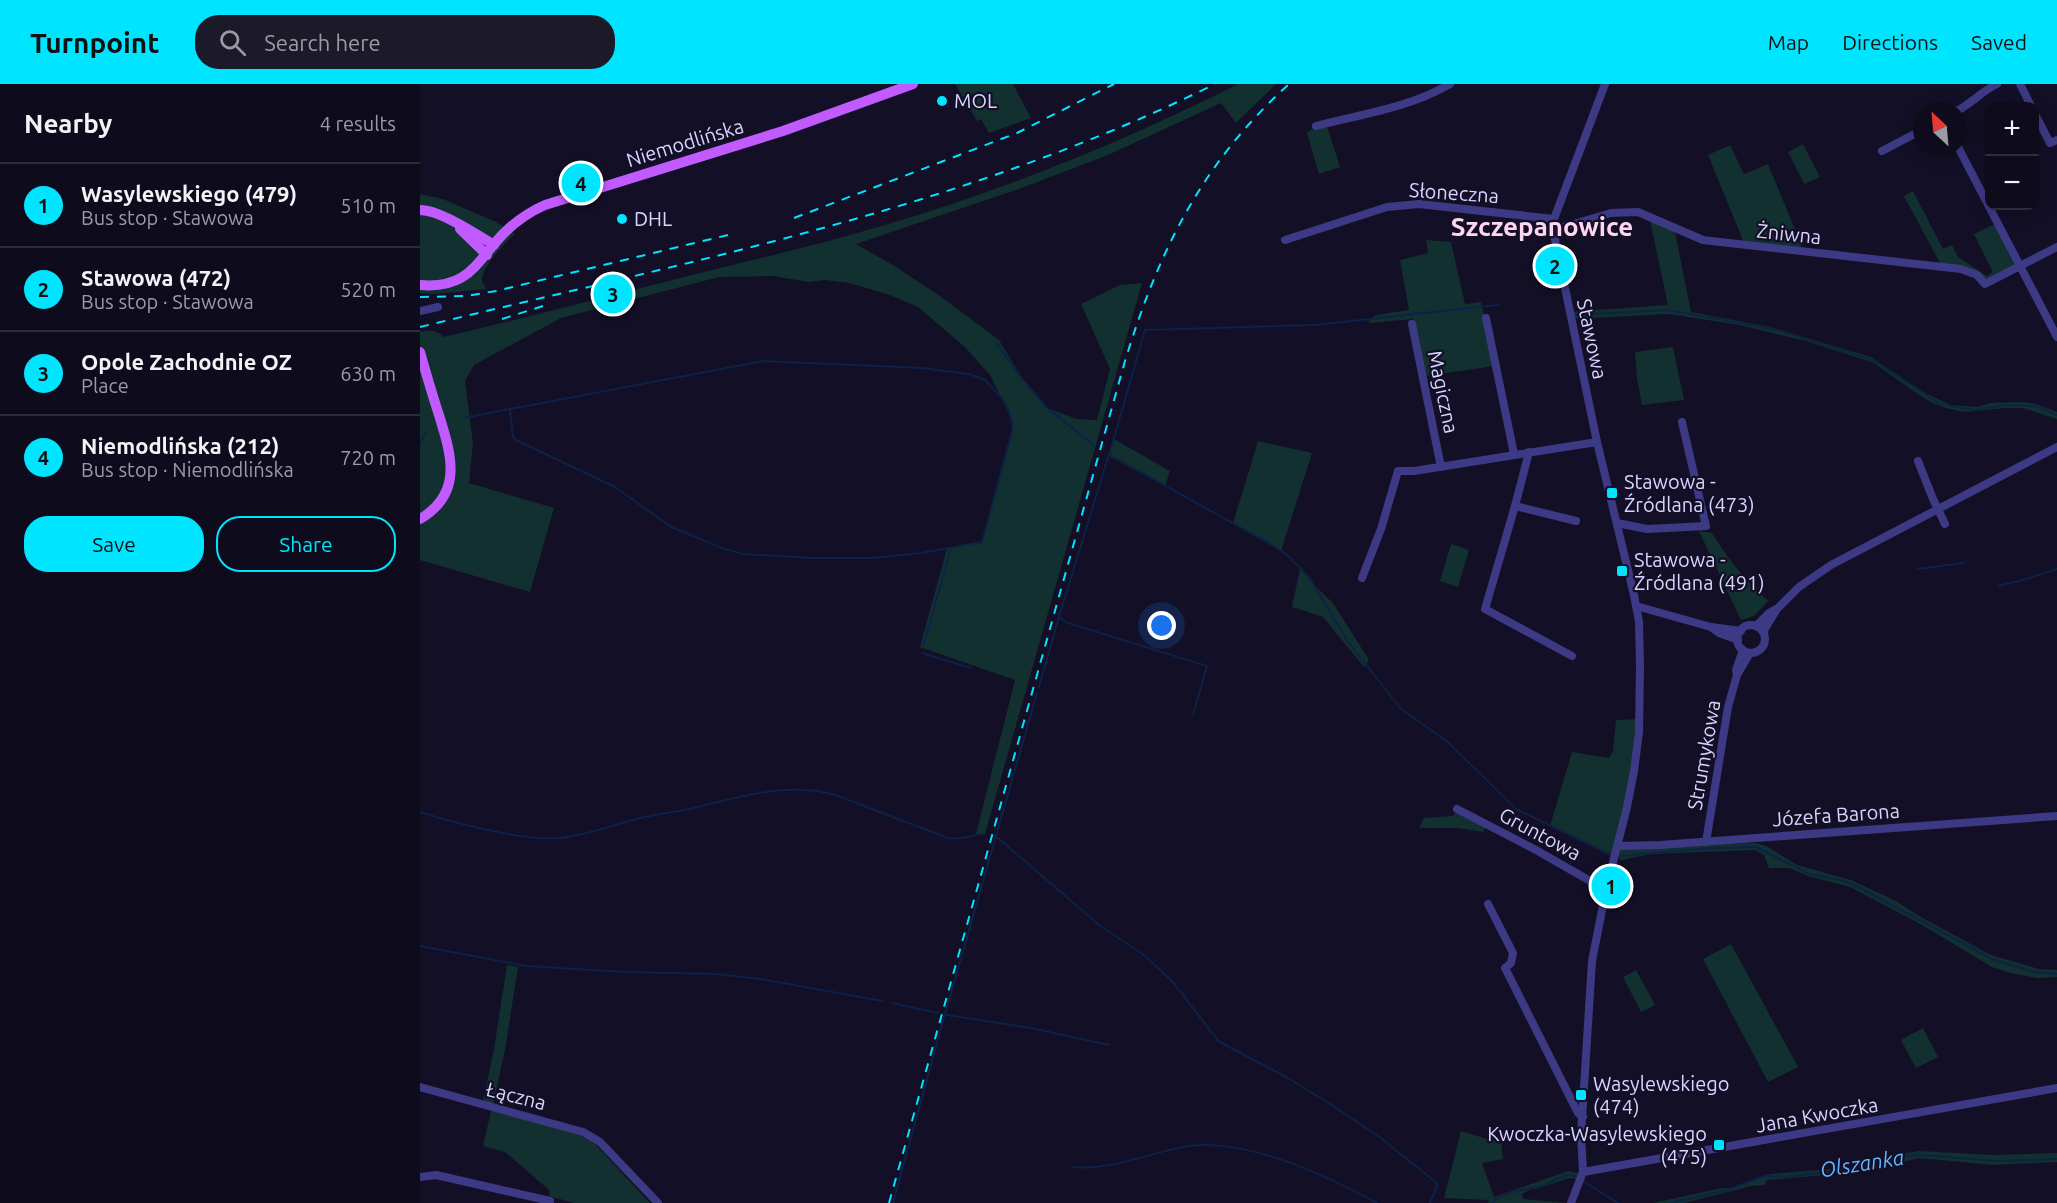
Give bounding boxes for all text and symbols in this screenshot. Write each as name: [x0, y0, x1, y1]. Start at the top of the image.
search box: [195, 15, 615, 69]
icon: search: [216, 26, 249, 59]
text: Turnpoint: [30, 27, 159, 58]
text: Search here: [264, 30, 381, 55]
text: Map: [1768, 30, 1809, 54]
text: Directions: [1842, 30, 1938, 54]
text: Saved: [1971, 30, 2027, 54]
place label: MOL: [954, 89, 997, 112]
marker: MOL: [935, 94, 949, 108]
north arrow: [1913, 102, 1967, 156]
map controls: [1985, 102, 2039, 210]
button: +: [1985, 102, 2039, 156]
text: Nearby: [24, 109, 112, 138]
text: 4 results: [320, 112, 396, 135]
street label: Niemodlińska: [623, 114, 746, 171]
button: −: [1985, 156, 2039, 210]
pin: 4: [562, 160, 600, 206]
street label: Słoneczna: [1408, 178, 1500, 207]
text: Wasylewskiego (479): [81, 181, 297, 206]
text: 1: [38, 194, 49, 217]
text: 510 m: [340, 194, 396, 217]
text: Bus stop · Stawowa: [81, 206, 254, 229]
place label: DHL: [634, 207, 672, 230]
marker: DHL: [615, 212, 629, 226]
district label: Szczepanowice: [1451, 212, 1633, 241]
street label: Żniwna: [1756, 219, 1822, 248]
pin: 2: [1536, 244, 1574, 288]
text: Stawowa (472): [81, 265, 231, 290]
pin: 3: [594, 272, 632, 316]
text: 2: [38, 278, 49, 301]
text: 520 m: [340, 278, 396, 301]
text: Bus stop · Stawowa: [81, 290, 254, 313]
street label: Stawowa: [1573, 297, 1612, 381]
street label: Magiczna: [1423, 348, 1463, 435]
text: Opole Zachodnie OZ: [81, 349, 292, 374]
text: 3: [38, 362, 49, 385]
text: 630 m: [340, 362, 396, 385]
text: Place: [81, 374, 129, 397]
text: Niemodlińska (212): [81, 433, 279, 458]
text: 4: [38, 446, 49, 469]
text: 720 m: [340, 446, 396, 469]
text: Bus stop · Niemodlińska: [81, 458, 294, 481]
place label: Stawowa - Źródlana (473): [1624, 470, 1755, 516]
marker: Stawowa - Źródlana (473): [1605, 486, 1619, 500]
button: Save: [24, 516, 204, 572]
button: Share: [216, 516, 396, 572]
place label: Stawowa - Źródlana (491): [1634, 548, 1765, 594]
marker: Stawowa - Źródlana (491): [1615, 564, 1629, 578]
your location: [1147, 611, 1176, 640]
street label: Strumykowa: [1683, 698, 1725, 812]
street label: Józefa Barona: [1771, 799, 1901, 830]
street label: Gruntowa: [1496, 803, 1585, 865]
pin: 1: [1592, 864, 1630, 908]
place label: Wasylewskiego (474): [1593, 1072, 1729, 1118]
street label: Łączna: [484, 1077, 548, 1114]
marker: Wasylewskiego (474): [1574, 1088, 1588, 1102]
street label: Jana Kwoczka: [1754, 1092, 1880, 1137]
place label: Kwoczka-Wasylewskiego (475): [1487, 1122, 1707, 1168]
marker: Kwoczka-Wasylewskiego (475): [1712, 1138, 1726, 1152]
water label: Olszanka: [1818, 1145, 1906, 1182]

